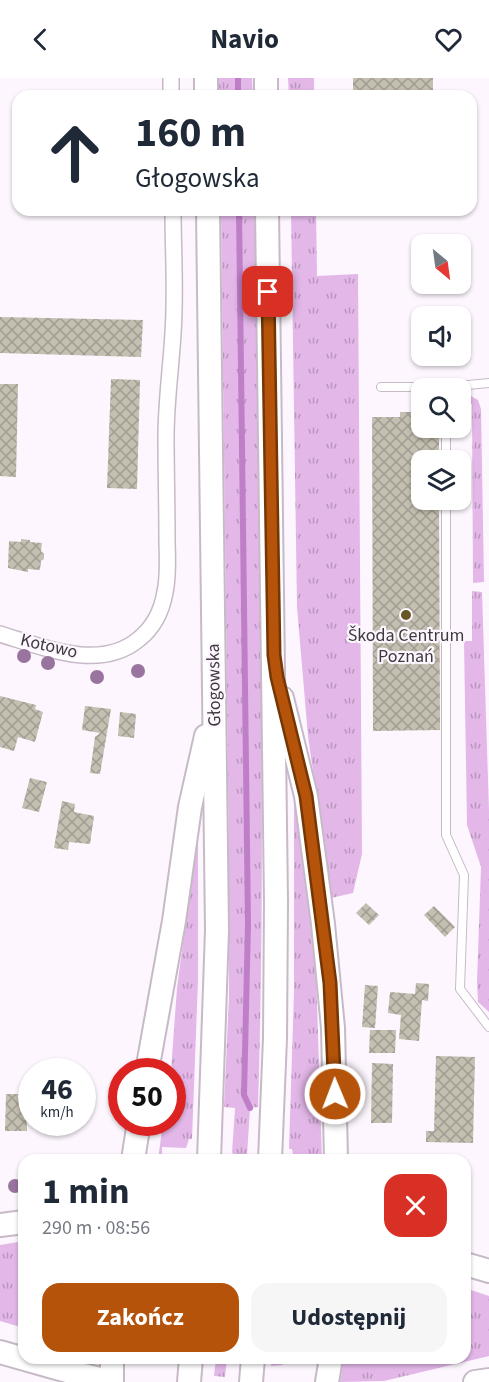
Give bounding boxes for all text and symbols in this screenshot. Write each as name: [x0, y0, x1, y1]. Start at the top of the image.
text: Navio: [210, 20, 279, 59]
icon: back: [24, 23, 57, 56]
icon: heart: [432, 23, 465, 56]
text: 160 m: [135, 103, 246, 163]
icon: ahead: [36, 114, 114, 192]
text: Głogowska: [135, 159, 260, 198]
north arrow: [411, 234, 471, 294]
map controls: [411, 234, 471, 510]
pin: [242, 266, 293, 317]
icon: arrive: [251, 275, 284, 308]
button: sound: [411, 306, 471, 366]
button: search: [411, 378, 471, 438]
button: layers: [411, 450, 471, 510]
marker: Škoda Centrum Poznań: [399, 608, 413, 622]
place label: Škoda Centrum Poznań: [348, 623, 464, 669]
street label: Kotowo: [18, 627, 80, 665]
street label: Głogowska: [201, 643, 227, 727]
speed limit sign: 50: [108, 1058, 186, 1136]
position arrow: [303, 1062, 367, 1126]
text: 46: [41, 1068, 73, 1111]
text: km/h: [40, 1102, 74, 1123]
text: 1 min: [42, 1166, 130, 1217]
button: close: [384, 1174, 447, 1237]
text: 290 m · 08:56: [42, 1214, 150, 1242]
button: Zakończ: [42, 1283, 239, 1352]
button: Udostępnij: [251, 1283, 447, 1352]

